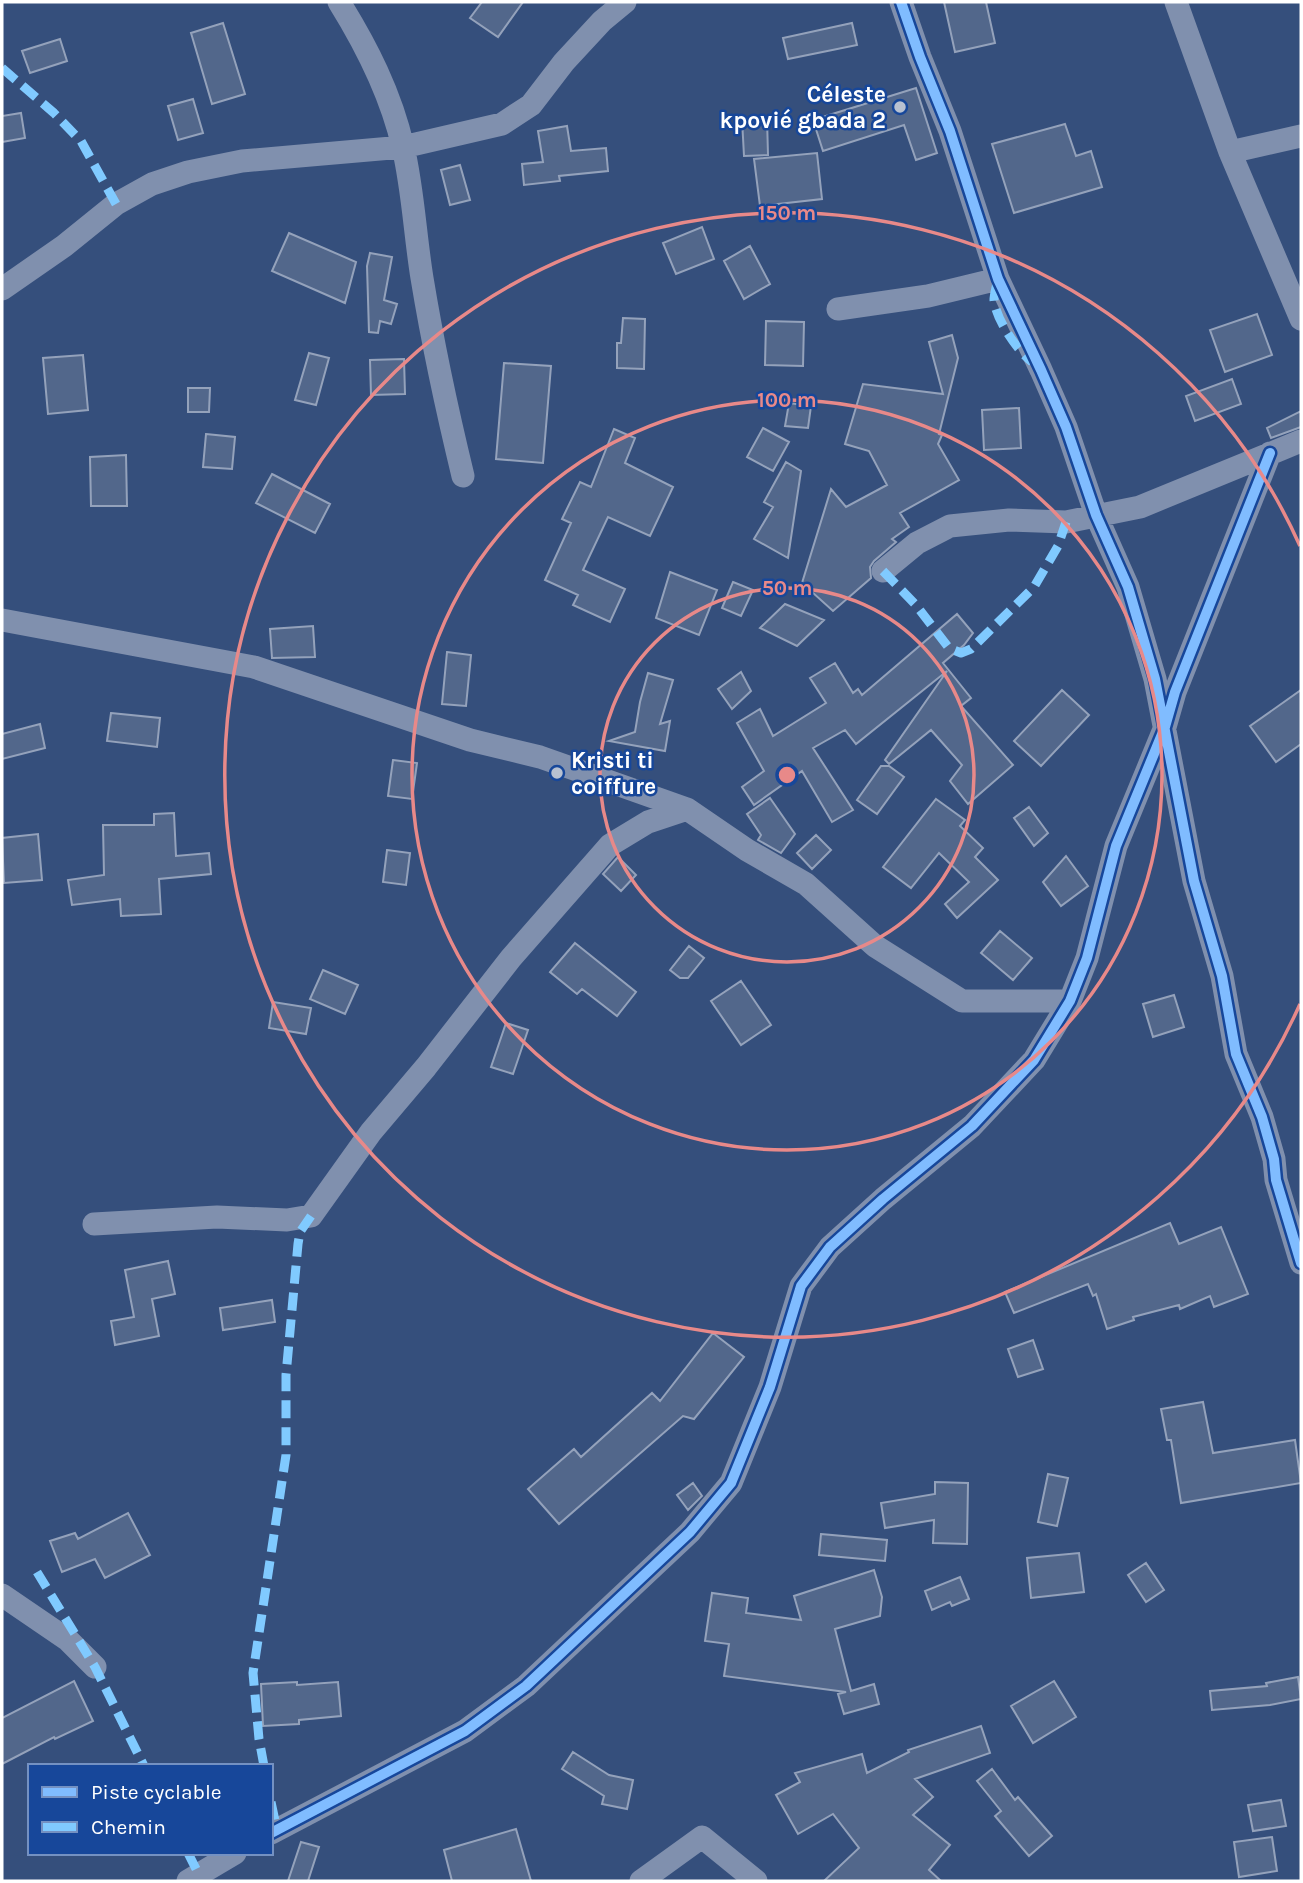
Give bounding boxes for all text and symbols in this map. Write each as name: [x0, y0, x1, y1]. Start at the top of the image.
place label: Céleste kpovié gbada 2: [720, 81, 886, 134]
marker: Céleste kpovié gbada 2: [892, 99, 908, 115]
text: 150 m: [758, 201, 816, 225]
text: 100 m: [757, 388, 817, 412]
text: 50 m: [762, 576, 812, 600]
place label: Kristi ti coiffure: [571, 747, 656, 800]
centre of rings: [775, 763, 799, 787]
marker: Kristi ti coiffure: [549, 765, 565, 781]
legend: [28, 1764, 273, 1855]
text: Piste cyclable: [91, 1780, 222, 1804]
text: Chemin: [91, 1815, 166, 1839]

